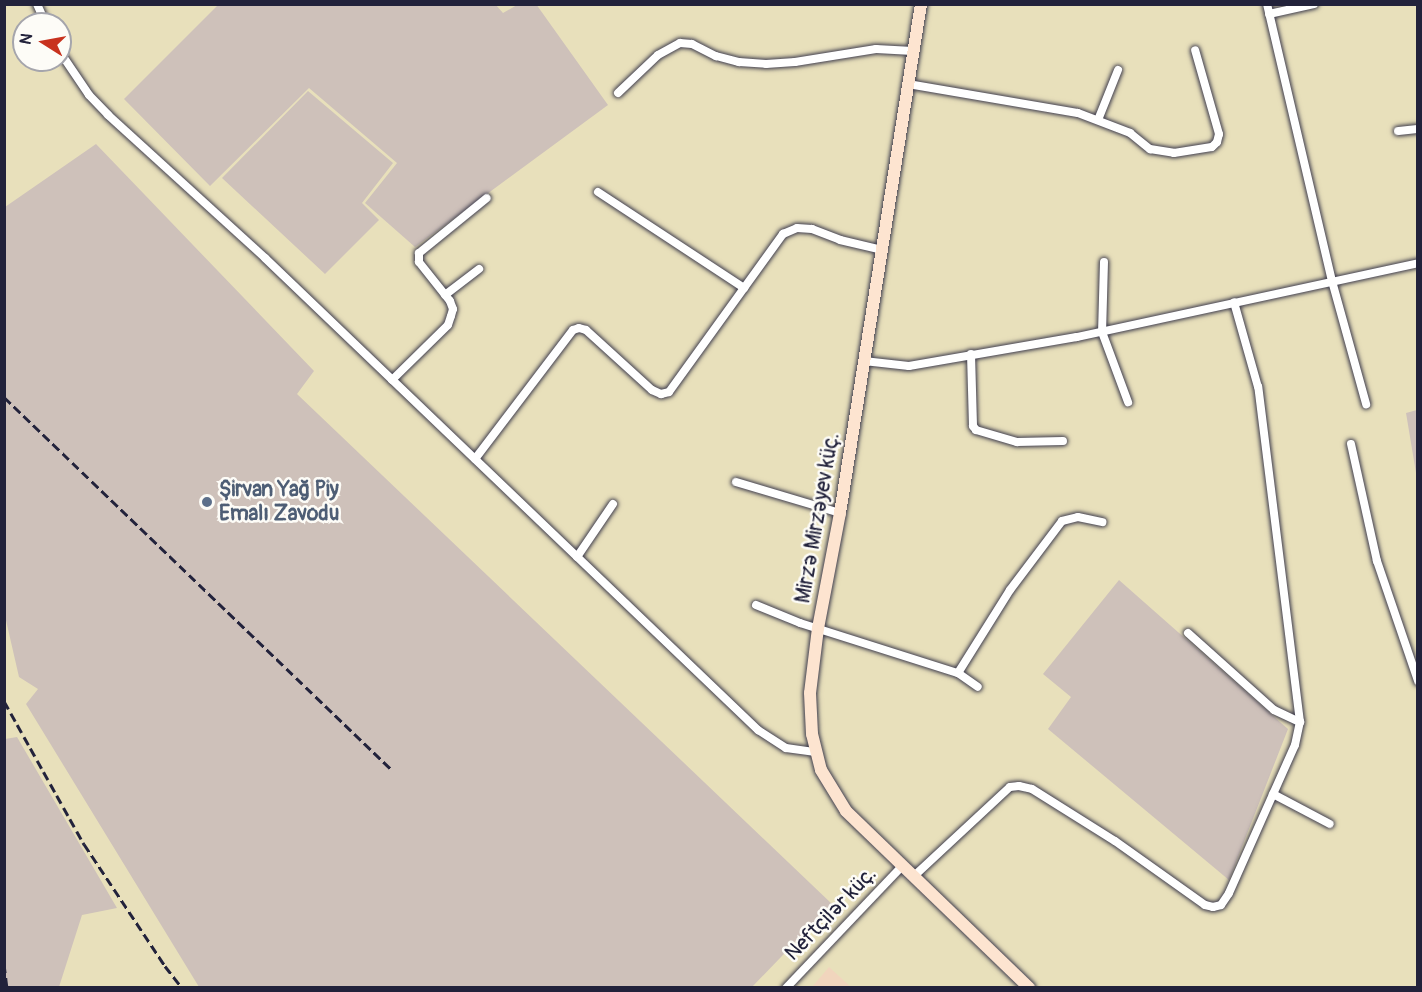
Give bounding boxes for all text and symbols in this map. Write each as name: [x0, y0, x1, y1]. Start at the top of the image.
north arrow: [12, 12, 72, 72]
text: N: [15, 32, 37, 46]
street label: Mirzə Mirzəyev küç.: [791, 431, 845, 605]
place label: Şirvan Yağ Piy Emalı Zavodu: [219, 477, 339, 527]
marker: Şirvan Yağ Piy Emalı Zavodu: [200, 495, 214, 509]
street label: Neftçilər küç.: [780, 862, 882, 966]

